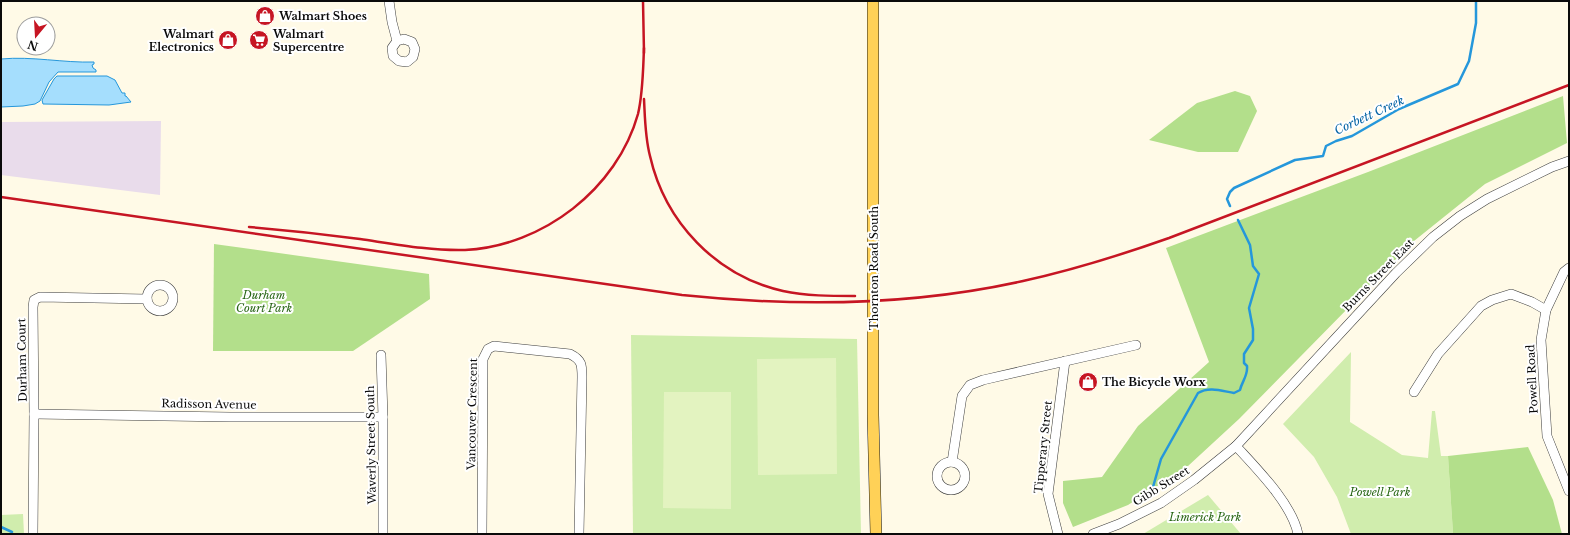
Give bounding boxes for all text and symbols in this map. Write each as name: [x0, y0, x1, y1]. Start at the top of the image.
shop icon: Walmart Shoes: [254, 5, 276, 27]
place label: Walmart Shoes: [278, 9, 367, 23]
north arrow: [16, 16, 56, 56]
place label: Walmart Electronics: [149, 27, 215, 54]
place label: Walmart Supercentre: [272, 27, 345, 54]
shop icon: Walmart Electronics: [217, 29, 239, 51]
supermarket icon: Walmart Supercentre: [248, 29, 270, 51]
text: N: [25, 37, 40, 54]
water label: Corbett Creek: [1332, 92, 1406, 138]
street label: Thornton Road South: [867, 205, 881, 330]
street label: Burns Street East: [1340, 235, 1417, 314]
park label: Durham Court Park: [236, 288, 292, 315]
street label: Durham Court: [14, 317, 30, 402]
street label: Powell Road: [1523, 343, 1541, 414]
street label: Vancouver Crescent: [464, 357, 480, 471]
shop icon: The Bicycle Worx: [1077, 371, 1099, 393]
place label: The Bicycle Worx: [1102, 375, 1207, 389]
street label: Waverly Street South: [363, 385, 379, 506]
street label: Radisson Avenue: [161, 396, 257, 412]
street label: Tipperary Street: [1031, 399, 1055, 494]
street label: Gibb Street: [1130, 463, 1193, 509]
park label: Powell Park: [1349, 485, 1411, 499]
park label: Limerick Park: [1168, 510, 1241, 524]

